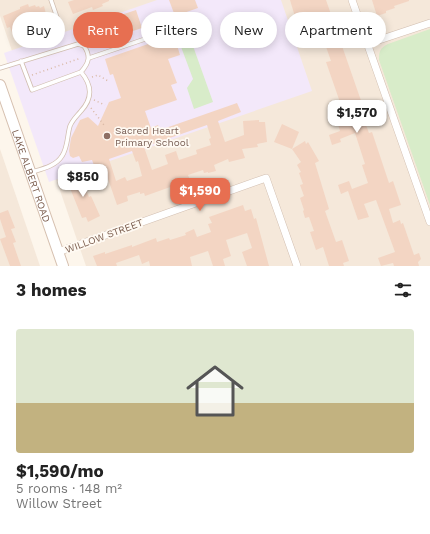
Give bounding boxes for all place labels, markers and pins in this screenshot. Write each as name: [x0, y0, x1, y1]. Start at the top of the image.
pin: $1,570: [324, 100, 390, 134]
place label: Sacred Heart Primary School: [115, 125, 189, 148]
marker: Sacred Heart Primary School: [102, 131, 112, 141]
pin: $850: [59, 164, 107, 198]
pin: $1,590: [167, 178, 233, 212]

